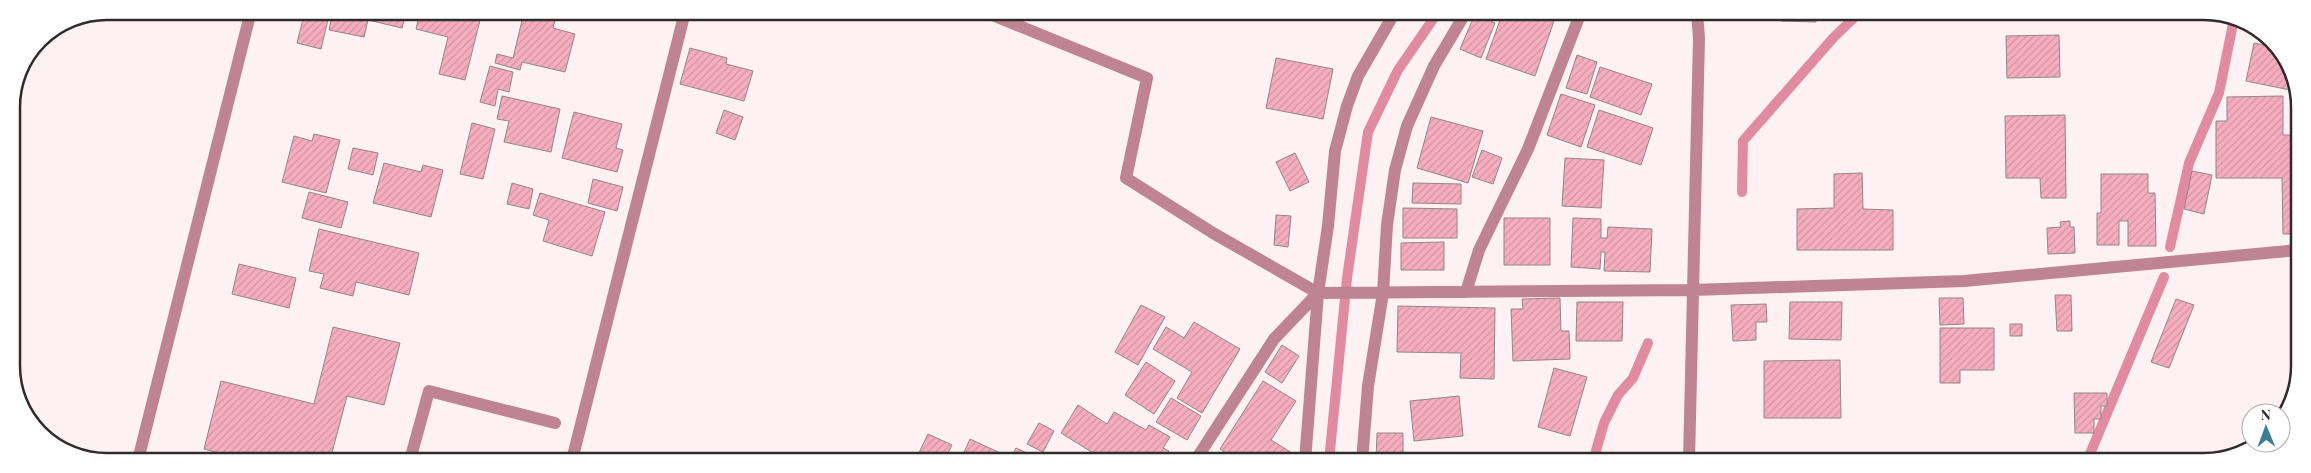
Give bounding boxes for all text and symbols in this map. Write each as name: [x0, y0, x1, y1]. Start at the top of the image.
north arrow: [2241, 403, 2291, 453]
text: N: [2261, 405, 2271, 424]

